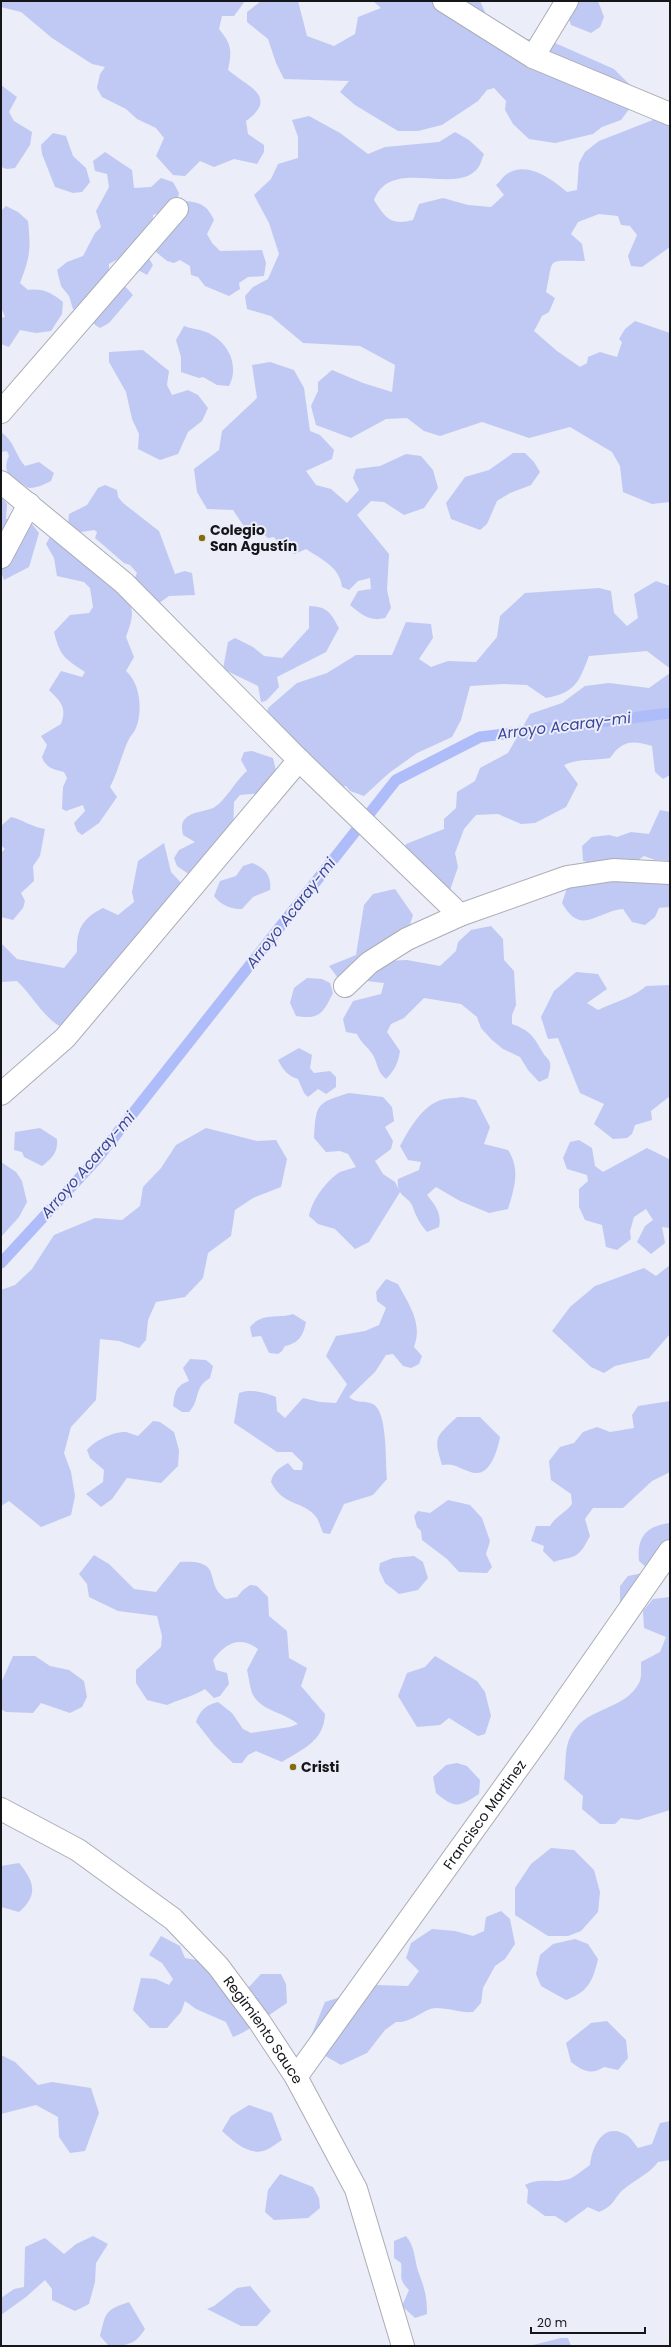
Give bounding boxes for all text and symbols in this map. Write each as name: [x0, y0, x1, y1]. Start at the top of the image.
place label: Colegio San Agustín: [210, 520, 297, 556]
marker: Colegio San Agustín: [197, 533, 207, 543]
water label: Arroyo Acaray-mi: [495, 707, 632, 744]
water label: Arroyo Acaray-mi: [240, 853, 340, 973]
water label: Arroyo Acaray-mi: [35, 1107, 140, 1223]
street label: Francisco Martinez: [438, 1756, 531, 1874]
place label: Cristi: [301, 1757, 339, 1777]
marker: Cristi: [288, 1762, 298, 1772]
street label: Regimiento Sauce: [219, 1972, 308, 2087]
scale bar: [531, 2309, 645, 2335]
text: 20 m: [537, 2314, 567, 2331]

